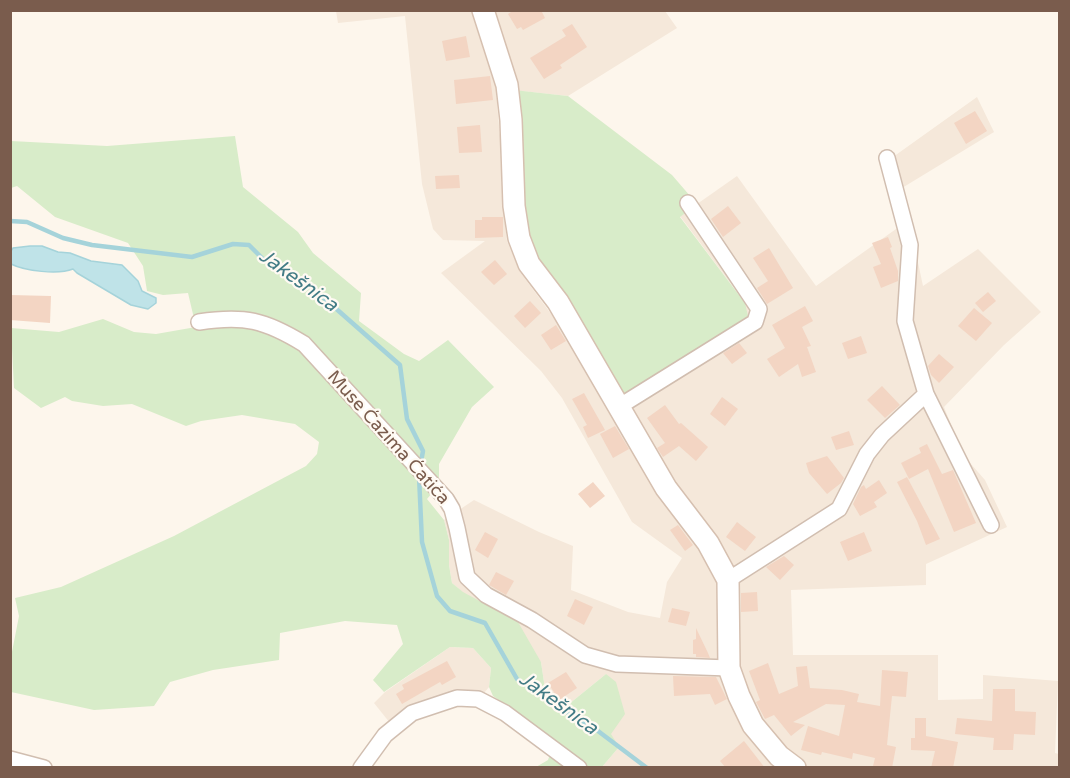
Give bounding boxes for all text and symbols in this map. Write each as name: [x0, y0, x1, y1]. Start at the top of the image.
water label: Jakešnica: [254, 244, 342, 318]
street label: Muse Ćazima Ćatića: [322, 367, 454, 509]
water label: Jakešnica: [514, 667, 602, 741]

